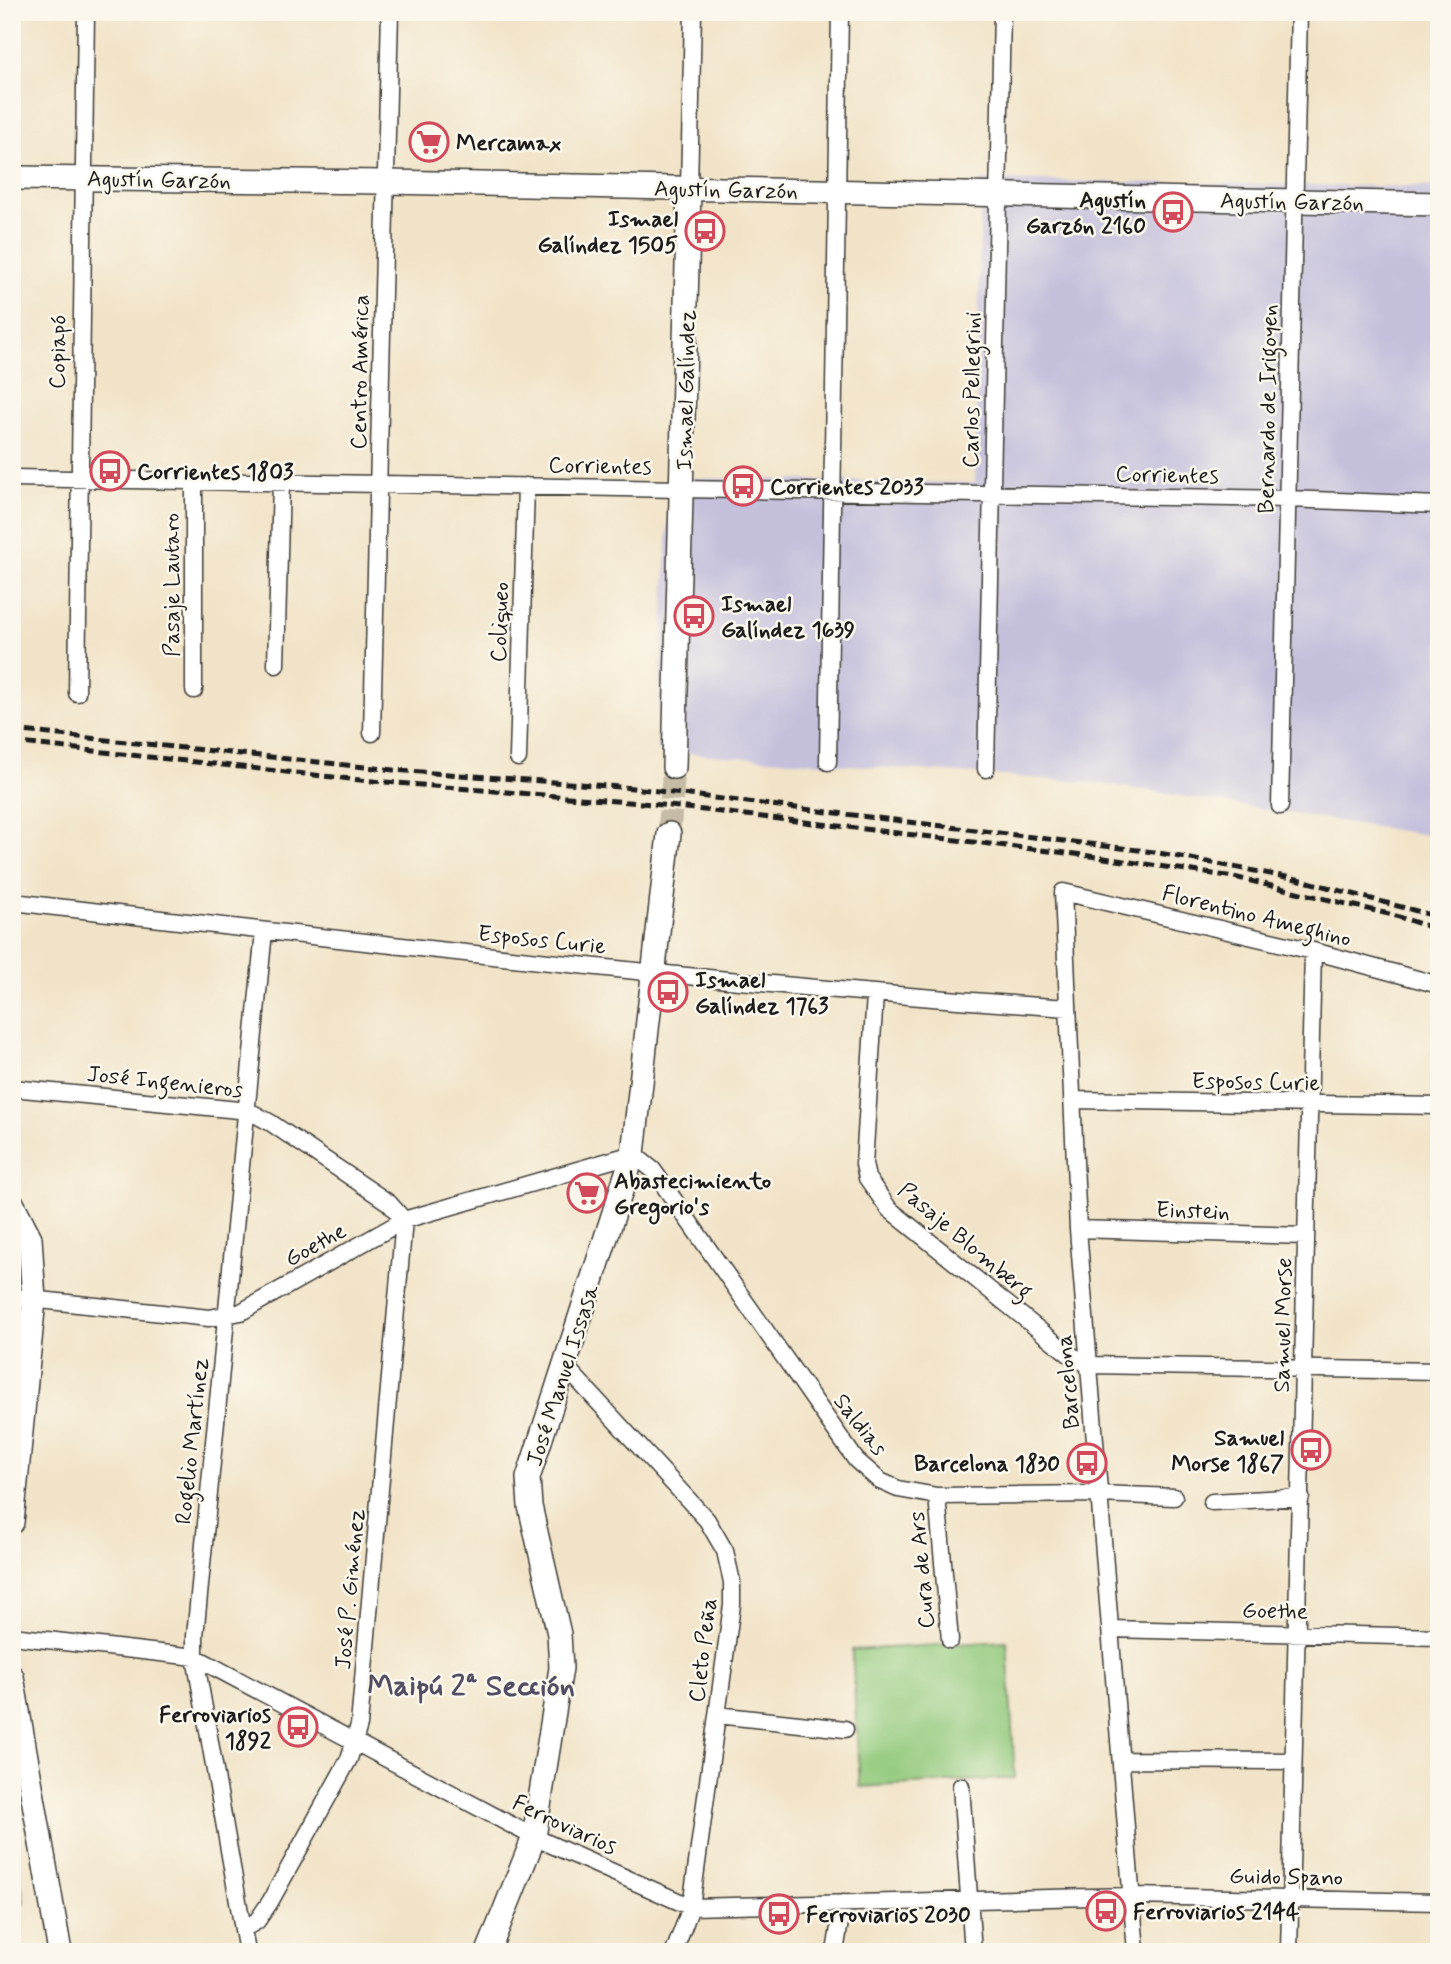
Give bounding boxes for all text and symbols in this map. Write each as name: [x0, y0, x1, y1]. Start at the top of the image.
supermarket icon: Mercamax: [408, 121, 450, 163]
place label: Mercamax: [456, 129, 561, 159]
street label: Agustín Garzón: [87, 165, 231, 197]
street label: Agustín Garzón: [654, 175, 798, 207]
place label: Agustín Garzón 2160: [1026, 186, 1146, 242]
street label: Agustín Garzón: [1220, 187, 1364, 219]
bus stop icon: Agustín Garzón 2160: [1152, 191, 1194, 233]
place label: Ismael Galíndez 1505: [537, 205, 678, 261]
bus stop icon: Ismael Galíndez 1505: [684, 210, 726, 252]
street label: Centro América: [345, 294, 377, 450]
street label: Bernardo de Irigoyen: [1252, 304, 1288, 514]
street label: Ismael Galíndez: [671, 309, 703, 471]
street label: Carlos Pellegrini: [957, 312, 991, 469]
street label: Copiapó: [43, 315, 75, 389]
bus stop icon: Corrientes 1803: [89, 450, 131, 492]
street label: Corrientes: [548, 451, 652, 483]
place label: Corrientes 1803: [137, 458, 294, 488]
street label: Corrientes: [1115, 460, 1219, 492]
bus stop icon: Corrientes 2033: [722, 465, 764, 507]
place label: Corrientes 2033: [770, 473, 924, 503]
street label: Pasaje Lautaro: [158, 513, 188, 657]
street label: Coliqueo: [485, 581, 517, 663]
place label: Ismael Galíndez 1639: [721, 590, 855, 646]
bus stop icon: Ismael Galíndez 1639: [673, 595, 715, 637]
street label: Florentino Ameghino: [1158, 879, 1354, 957]
street label: Esposos Curie: [476, 919, 608, 963]
place label: Ismael Galíndez 1763: [695, 966, 829, 1022]
bus stop icon: Ismael Galíndez 1763: [647, 971, 689, 1013]
street label: José Ingenieros: [85, 1060, 244, 1108]
street label: Esposos Curie: [1191, 1067, 1321, 1099]
place label: Abastecimiento Gregorio's: [614, 1167, 771, 1225]
supermarket icon: Abastecimiento Gregorio's: [566, 1172, 608, 1214]
street label: Pasaje Blomberg: [890, 1176, 1039, 1308]
street label: Einstein: [1156, 1196, 1230, 1228]
street label: Goethe: [280, 1217, 352, 1275]
street label: Samuel Morse: [1268, 1257, 1300, 1393]
street label: José Manuel Issasa: [520, 1281, 608, 1470]
street label: Barcelona: [1050, 1333, 1088, 1430]
street label: Rogelio Martínez: [169, 1356, 219, 1526]
street label: Saldias: [826, 1388, 893, 1463]
place label: Samuel Morse 1867: [1171, 1424, 1284, 1480]
bus stop icon: Samuel Morse 1867: [1290, 1429, 1332, 1471]
bus stop icon: Barcelona 1830: [1066, 1442, 1108, 1484]
place label: Barcelona 1830: [914, 1450, 1060, 1480]
street label: José P. Giménez: [329, 1507, 373, 1671]
street label: Cura de Ars: [903, 1510, 943, 1630]
street label: Cleto Peña: [683, 1596, 725, 1704]
street label: Goethe: [1242, 1596, 1308, 1628]
district label: Maipú 2ª Sección: [367, 1667, 575, 1706]
place label: Ferroviarios 1892: [159, 1701, 272, 1757]
bus stop icon: Ferroviarios 1892: [277, 1706, 319, 1748]
street label: Ferroviarios: [507, 1789, 621, 1863]
street label: Guido Spano: [1229, 1862, 1343, 1894]
bus stop icon: Ferroviarios 2144: [1085, 1890, 1127, 1932]
bus stop icon: Ferroviarios 2030: [758, 1893, 800, 1935]
place label: Ferroviarios 2144: [1133, 1898, 1300, 1928]
place label: Ferroviarios 2030: [806, 1901, 971, 1931]

